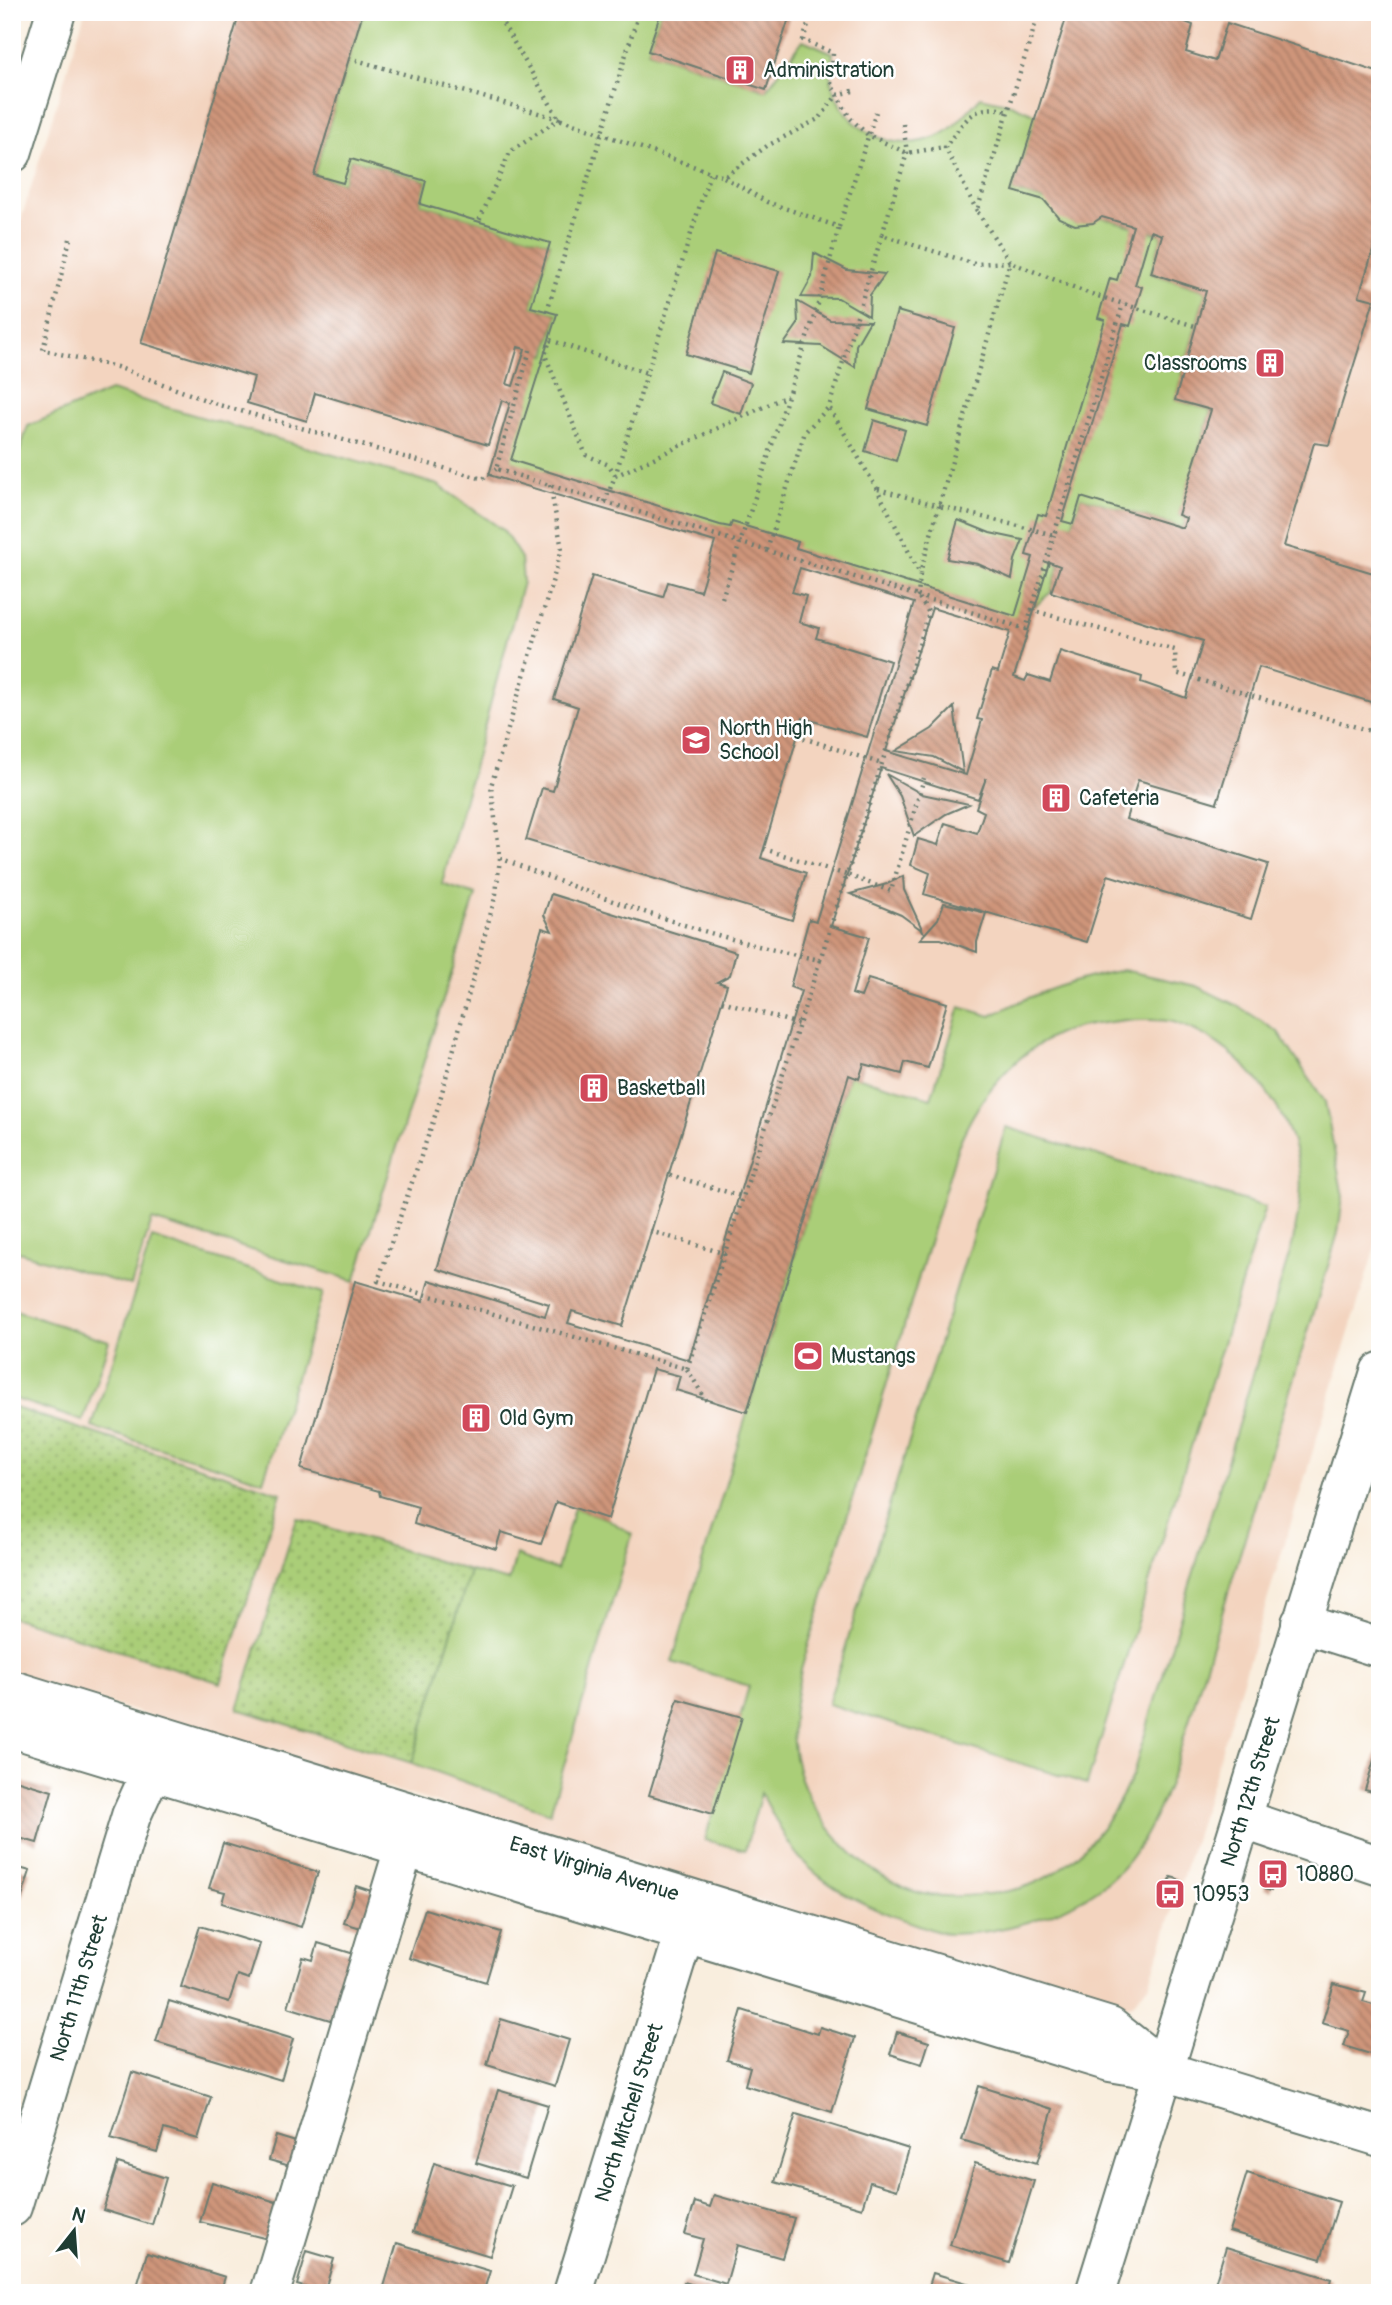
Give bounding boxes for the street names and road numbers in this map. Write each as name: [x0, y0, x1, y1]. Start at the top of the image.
street label: North 12th Street: [1214, 1713, 1286, 1870]
street label: East Virginia Avenue: [506, 1830, 683, 1908]
street label: North 11th Street: [44, 1911, 114, 2065]
street label: North Mitchell Street: [589, 2019, 669, 2205]

